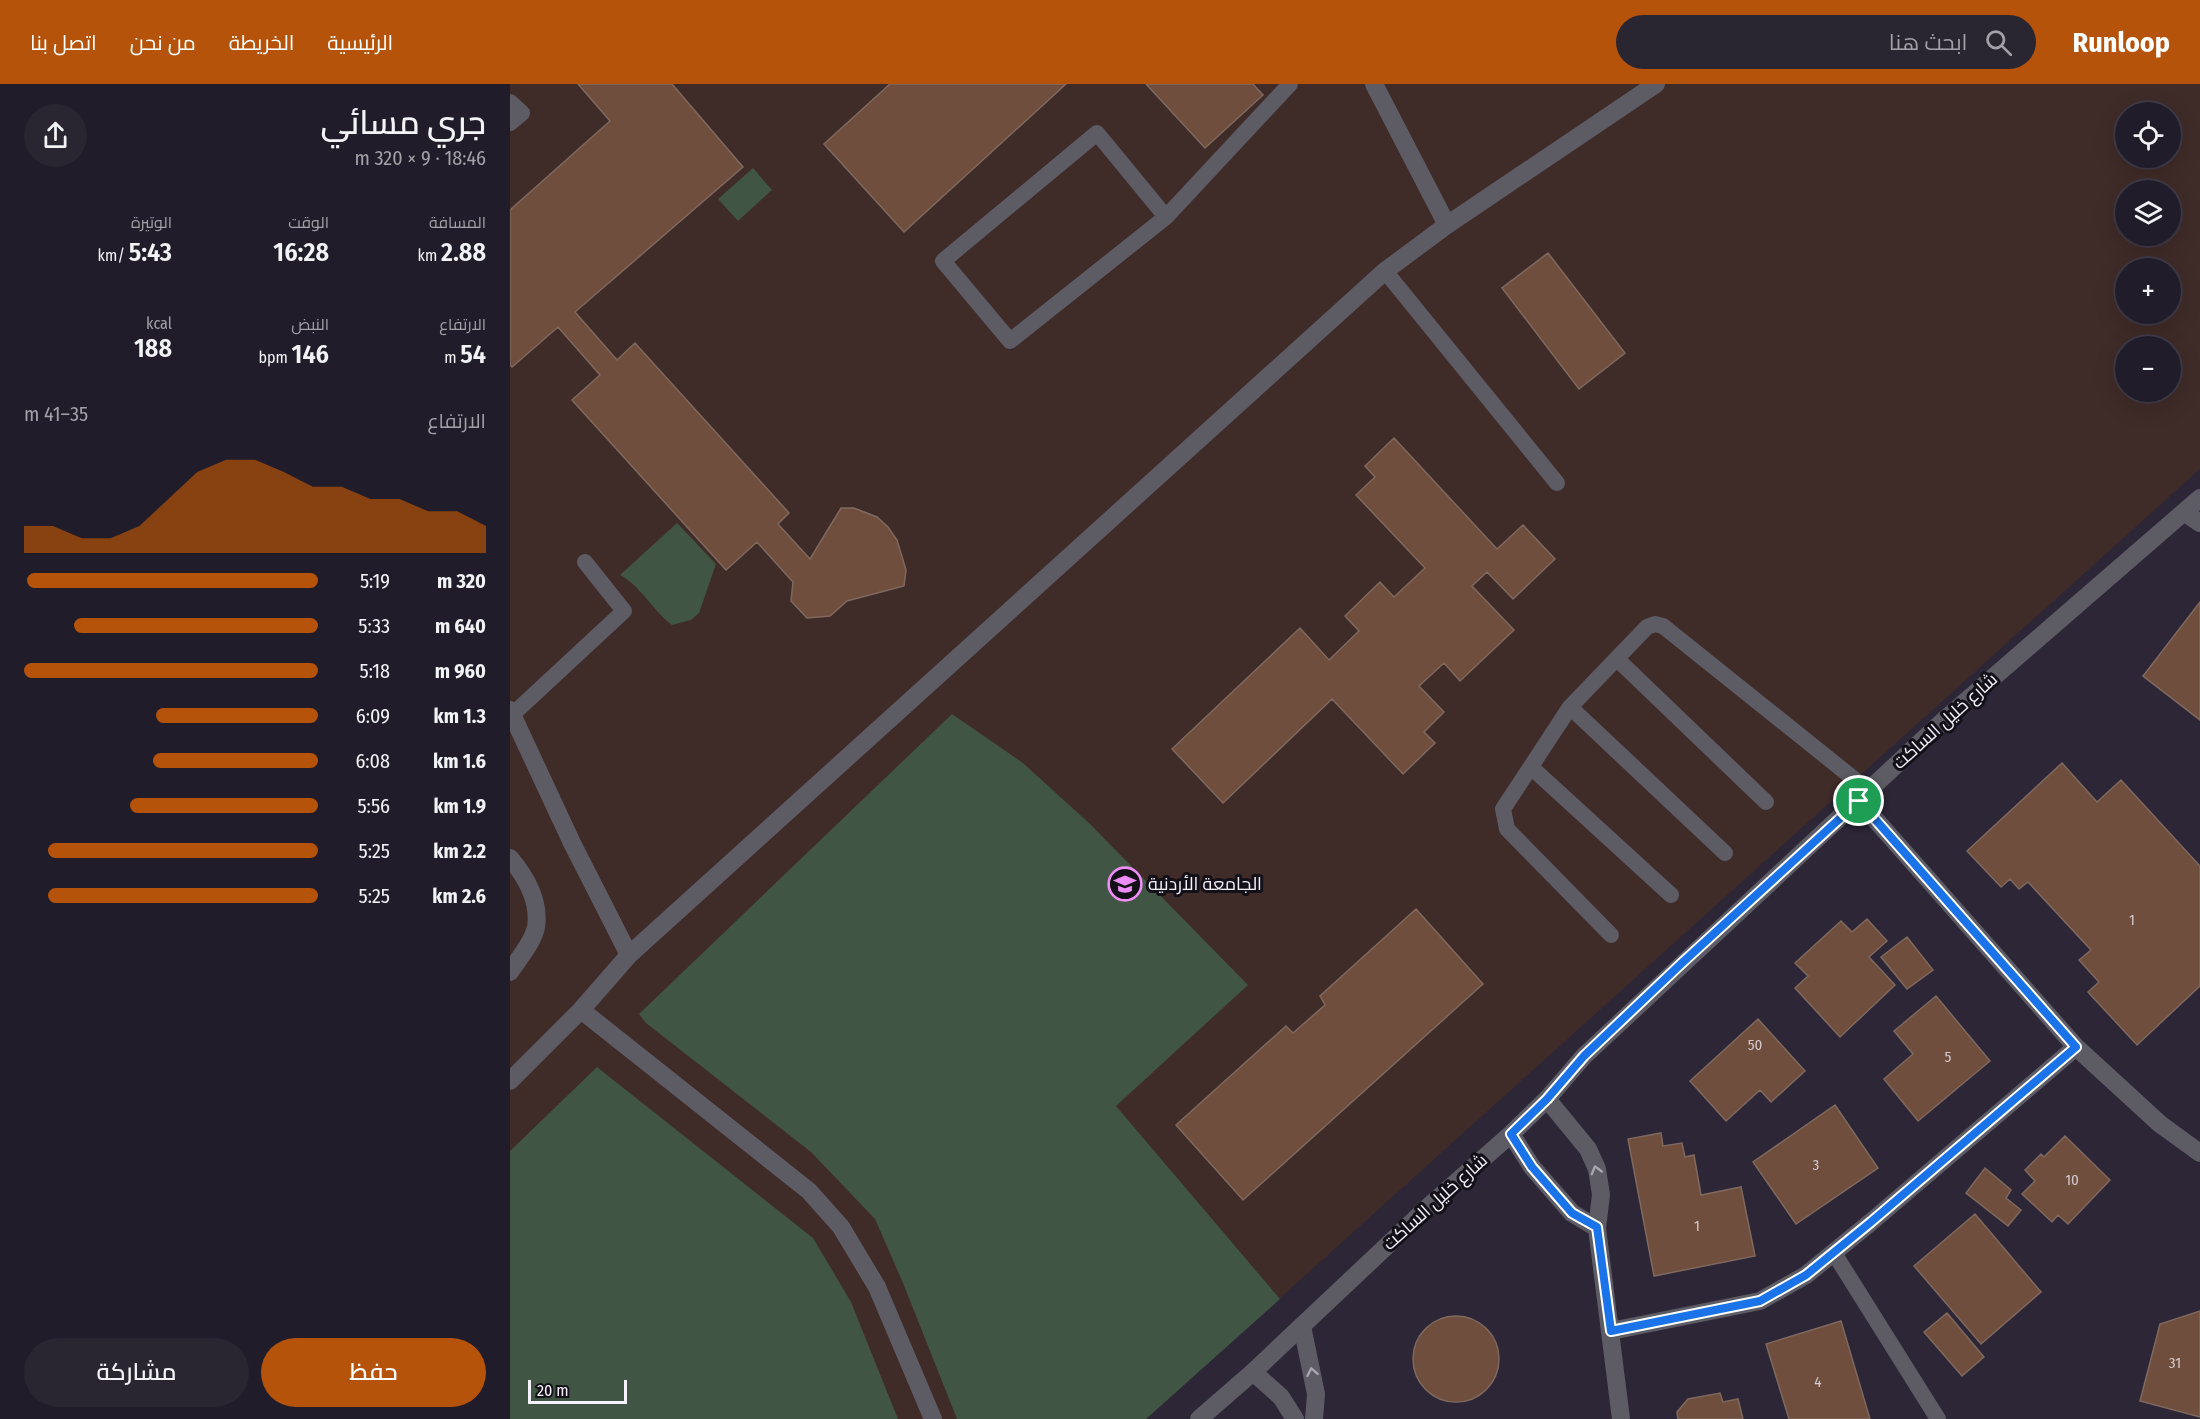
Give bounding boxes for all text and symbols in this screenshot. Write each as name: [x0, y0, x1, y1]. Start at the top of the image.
search box: [1616, 15, 2036, 69]
icon: search: [1982, 26, 2015, 59]
text: Runloop: [2072, 26, 2170, 59]
text: ابحث هنا: [1889, 29, 1967, 56]
text: اتصل بنا: [30, 30, 97, 56]
text: من نحن: [130, 30, 196, 56]
text: الخريطة: [229, 30, 294, 56]
text: الرئيسية: [327, 30, 393, 56]
map controls: [2115, 102, 2181, 402]
button: locate: [2115, 102, 2181, 168]
text: جري مسائي: [320, 103, 486, 143]
button: share: [24, 104, 87, 167]
text: 18:46 · 9 × 320 m: [354, 146, 486, 170]
button: layers: [2115, 180, 2181, 246]
text: الوتيرة: [131, 213, 172, 232]
text: الوقت: [288, 213, 329, 232]
text: المسافة: [429, 213, 486, 232]
text: 5:43: [129, 237, 172, 268]
text: 16:28: [273, 237, 329, 268]
text: 2.88: [441, 237, 486, 268]
text: /km: [98, 246, 129, 265]
text: km: [417, 246, 441, 265]
button: +: [2115, 258, 2181, 324]
text: kcal: [146, 314, 172, 333]
text: النبض: [291, 315, 329, 334]
text: الارتفاع: [439, 315, 486, 334]
text: 188: [134, 333, 172, 364]
button: −: [2115, 336, 2181, 402]
text: 146: [292, 339, 329, 370]
text: 54: [460, 339, 486, 370]
text: bpm: [258, 348, 292, 367]
text: m: [444, 348, 460, 367]
text: 35–41 m: [24, 402, 88, 426]
text: الارتفاع: [427, 409, 486, 433]
text: 5:19: [360, 569, 390, 593]
text: 320 m: [437, 569, 486, 593]
text: 5:33: [358, 614, 390, 638]
text: 640 m: [435, 614, 486, 638]
text: 5:18: [360, 659, 390, 683]
text: 960 m: [435, 659, 486, 683]
street label: شارع خليل الساكت: [1888, 668, 2003, 775]
text: 6:09: [356, 704, 390, 728]
text: 1.3 km: [434, 704, 486, 728]
text: 6:08: [355, 749, 390, 773]
text: 1.6 km: [433, 749, 486, 773]
pin: [1833, 775, 1884, 826]
icon: arrive: [1842, 784, 1875, 817]
text: 5:56: [357, 794, 390, 818]
text: 1.9 km: [433, 794, 486, 818]
text: 5:25: [359, 839, 390, 863]
text: 2.2 km: [433, 839, 486, 863]
school or university icon: الجامعة الأردنية: [1107, 866, 1143, 902]
place label: الجامعة الأردنية: [1148, 873, 1262, 895]
text: 5:25: [359, 884, 390, 908]
text: 2.6 km: [432, 884, 486, 908]
house number: 1: [2129, 911, 2135, 929]
house number: 50: [1748, 1036, 1762, 1054]
house number: 5: [1945, 1048, 1952, 1066]
street label: شارع خليل الساكت: [1378, 1149, 1493, 1256]
house number: 3: [1813, 1156, 1820, 1174]
one-way arrow: [1591, 1165, 1603, 1176]
house number: 10: [2065, 1171, 2079, 1189]
house number: 1: [1694, 1217, 1700, 1235]
button: مشاركة: [24, 1338, 249, 1407]
button: حفظ: [261, 1338, 486, 1407]
house number: 31: [2169, 1354, 2181, 1372]
one-way arrow: [1306, 1367, 1319, 1377]
house number: 4: [1814, 1373, 1822, 1391]
scale bar: [528, 1377, 627, 1404]
text: 20 m: [537, 1381, 568, 1400]

